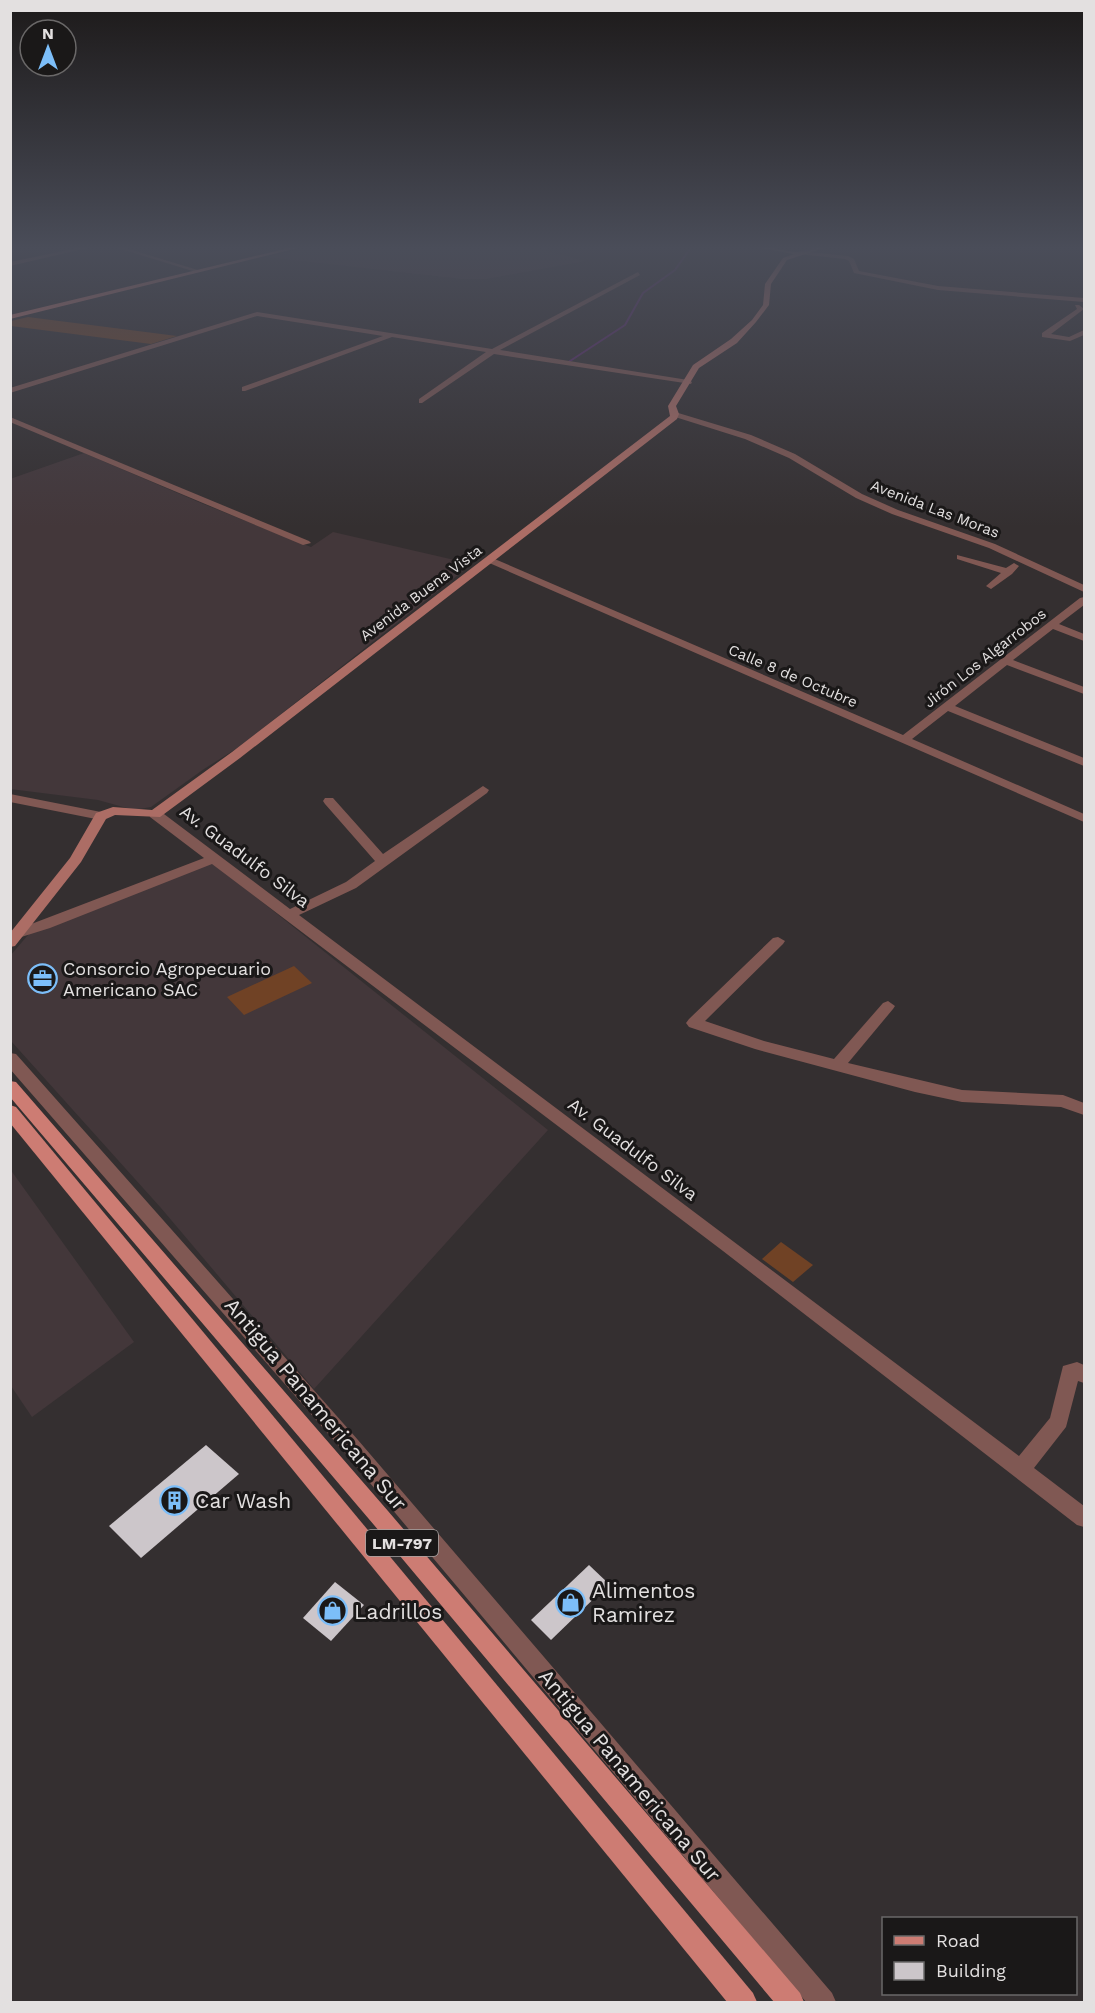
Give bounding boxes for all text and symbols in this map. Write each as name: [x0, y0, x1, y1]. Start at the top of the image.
north arrow: [18, 18, 78, 78]
text: N: [42, 24, 54, 43]
street label: Avenida Las Moras: [868, 476, 1002, 542]
street label: Avenida Buena Vista: [357, 541, 486, 645]
street label: Jirón Los Algarrobos: [920, 605, 1050, 711]
street label: Calle 8 de Octubre: [726, 641, 860, 711]
street label: Av. Guadulfo Silva: [176, 800, 314, 912]
place label: Consorcio Agropecuario Americano SAC: [63, 958, 271, 1000]
office icon: Consorcio Agropecuario Americano SAC: [26, 962, 58, 994]
street label: Av. Guadulfo Silva: [564, 1093, 702, 1205]
street label: Antigua Panamericana Sur: [220, 1293, 413, 1516]
building icon: Car Wash: [158, 1484, 190, 1516]
place label: Car Wash: [195, 1488, 291, 1513]
road number: LM-797: [366, 1530, 438, 1556]
place label: Alimentos Ramirez: [592, 1578, 695, 1627]
shop icon: Alimentos Ramirez: [555, 1586, 587, 1618]
shop icon: Ladrillos: [317, 1595, 349, 1627]
place label: Ladrillos: [354, 1599, 442, 1624]
street label: Antigua Panamericana Sur: [534, 1664, 727, 1887]
legend: [882, 1917, 1077, 1995]
text: Road: [936, 1930, 980, 1951]
text: Building: [936, 1960, 1006, 1981]

